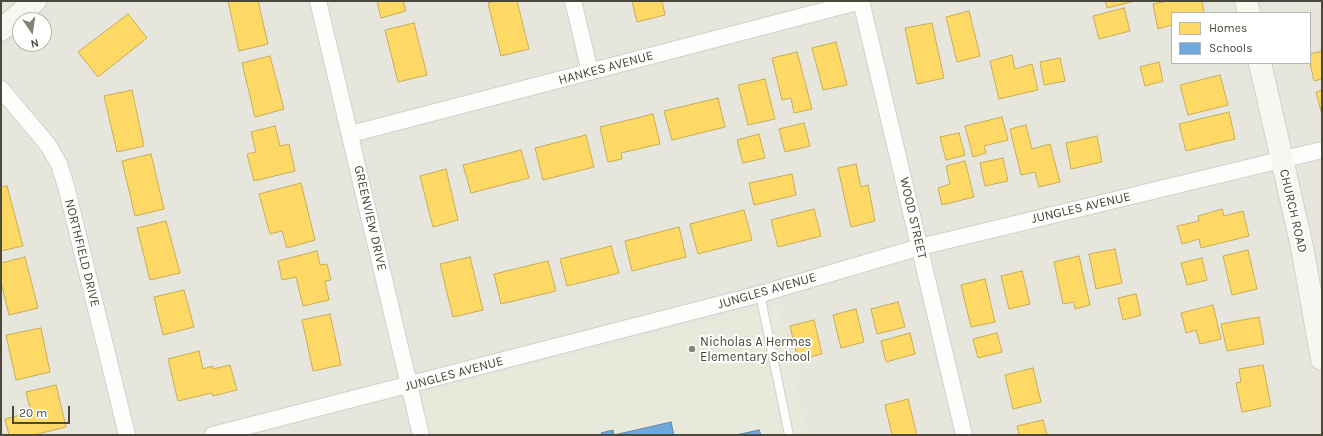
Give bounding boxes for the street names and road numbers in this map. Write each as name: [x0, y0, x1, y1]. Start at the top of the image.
street label: HANKES AVENUE: [557, 48, 655, 88]
street label: GREENVIEW DRIVE: [350, 164, 390, 272]
street label: CHURCH ROAD: [1276, 168, 1310, 254]
street label: WOOD STREET: [896, 176, 930, 260]
street label: JUNGLES AVENUE: [1030, 189, 1132, 227]
street label: NORTHFIELD DRIVE: [61, 197, 103, 309]
street label: JUNGLES AVENUE: [716, 269, 818, 313]
street label: JUNGLES AVENUE: [403, 353, 505, 395]

